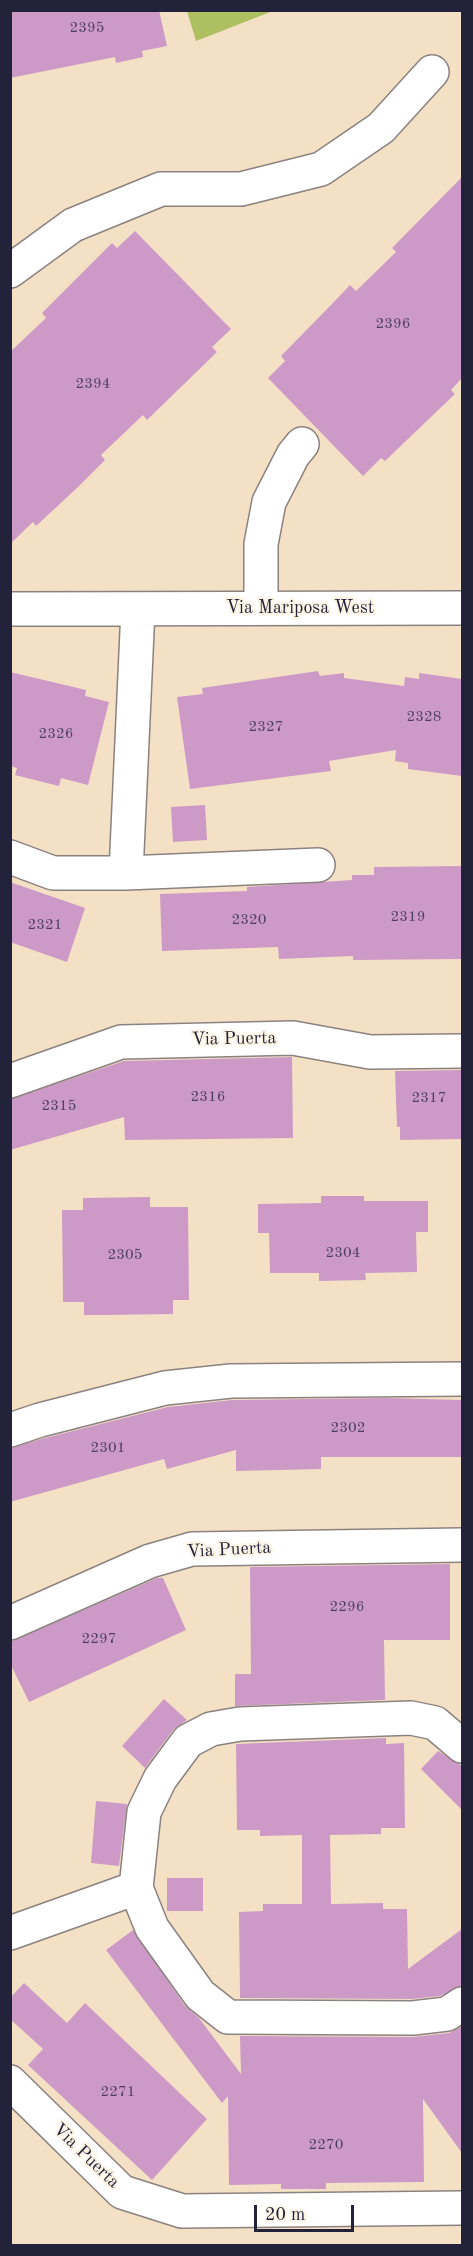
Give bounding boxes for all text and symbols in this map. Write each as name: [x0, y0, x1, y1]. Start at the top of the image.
house number: 2395: [70, 19, 104, 37]
house number: 2396: [376, 315, 410, 333]
house number: 2394: [76, 375, 110, 393]
street label: Via Mariposa West: [226, 597, 374, 619]
house number: 2328: [407, 708, 441, 726]
house number: 2327: [249, 718, 283, 736]
house number: 2326: [39, 725, 73, 743]
house number: 2319: [391, 908, 425, 926]
house number: 2320: [232, 911, 266, 929]
house number: 2321: [28, 916, 62, 934]
street label: Via Puerta: [192, 1027, 276, 1051]
house number: 2316: [191, 1088, 225, 1106]
house number: 2317: [412, 1089, 446, 1107]
house number: 2315: [42, 1097, 76, 1115]
house number: 2304: [326, 1244, 360, 1262]
house number: 2305: [108, 1246, 142, 1264]
house number: 2302: [331, 1419, 365, 1437]
house number: 2301: [91, 1439, 125, 1457]
street label: Via Puerta: [186, 1537, 272, 1563]
house number: 2296: [330, 1598, 364, 1616]
house number: 2297: [82, 1630, 116, 1648]
house number: 2271: [101, 2083, 135, 2101]
street label: Via Puerta: [48, 2119, 124, 2193]
house number: 2270: [309, 2136, 343, 2154]
scale bar: [257, 2193, 358, 2231]
text: 20 m: [265, 2206, 305, 2224]

